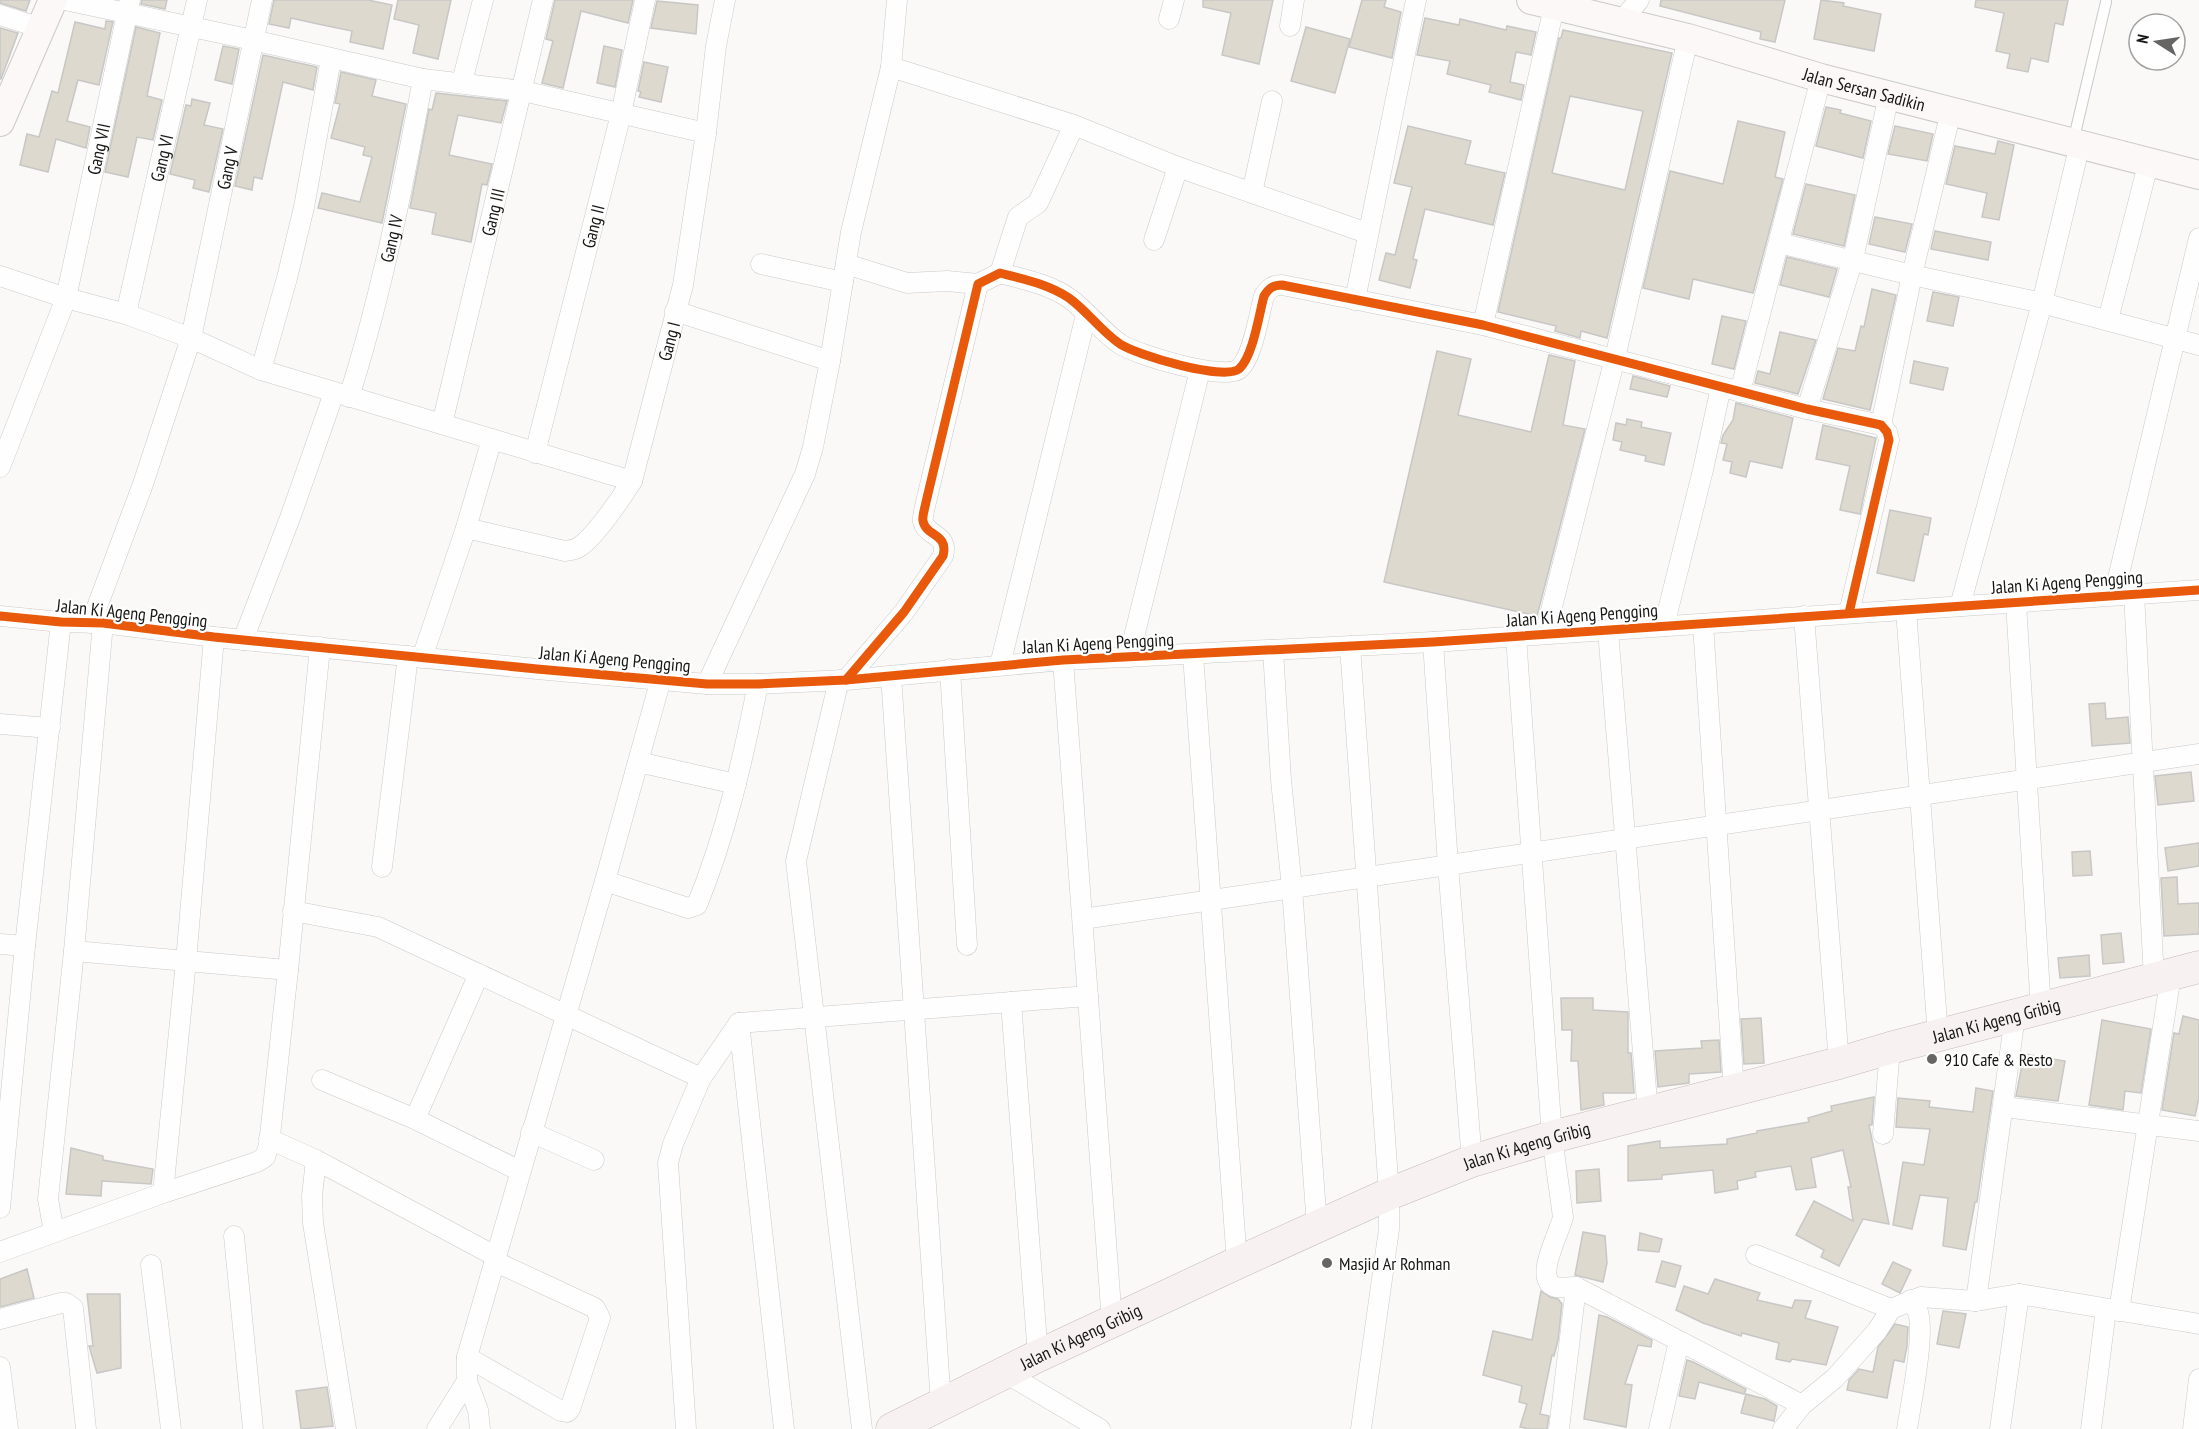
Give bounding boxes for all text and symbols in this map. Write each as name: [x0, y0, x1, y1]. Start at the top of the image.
north arrow: [2127, 12, 2187, 72]
text: N: [2132, 33, 2153, 45]
street label: Jalan Sersan Sadikin: [1799, 62, 1928, 116]
street label: Gang VII: [81, 121, 115, 177]
street label: Gang VI: [145, 132, 178, 184]
street label: Gang V: [211, 144, 243, 191]
street label: Gang III: [476, 186, 509, 238]
street label: Gang II: [576, 202, 609, 250]
street label: Gang IV: [374, 212, 408, 265]
street label: Gang I: [652, 319, 685, 363]
street label: Jalan Ki Ageng Pengging: [1989, 565, 2144, 599]
street label: Jalan Ki Ageng Pengging: [54, 594, 209, 632]
street label: Jalan Ki Ageng Pengging: [1504, 598, 1659, 632]
street label: Jalan Ki Ageng Pengging: [1021, 628, 1174, 659]
street label: Jalan Ki Ageng Pengging: [537, 641, 692, 677]
street label: Jalan Ki Ageng Gribig: [1929, 992, 2063, 1048]
place label: 910 Cafe & Resto: [1944, 1048, 2053, 1071]
marker: 910 Cafe & Resto: [1925, 1052, 1939, 1066]
street label: Jalan Ki Ageng Gribig: [1459, 1116, 1593, 1175]
place label: Masjid Ar Rohman: [1339, 1252, 1450, 1275]
marker: Masjid Ar Rohman: [1320, 1256, 1334, 1270]
street label: Jalan Ki Ageng Gribig: [1015, 1298, 1145, 1375]

